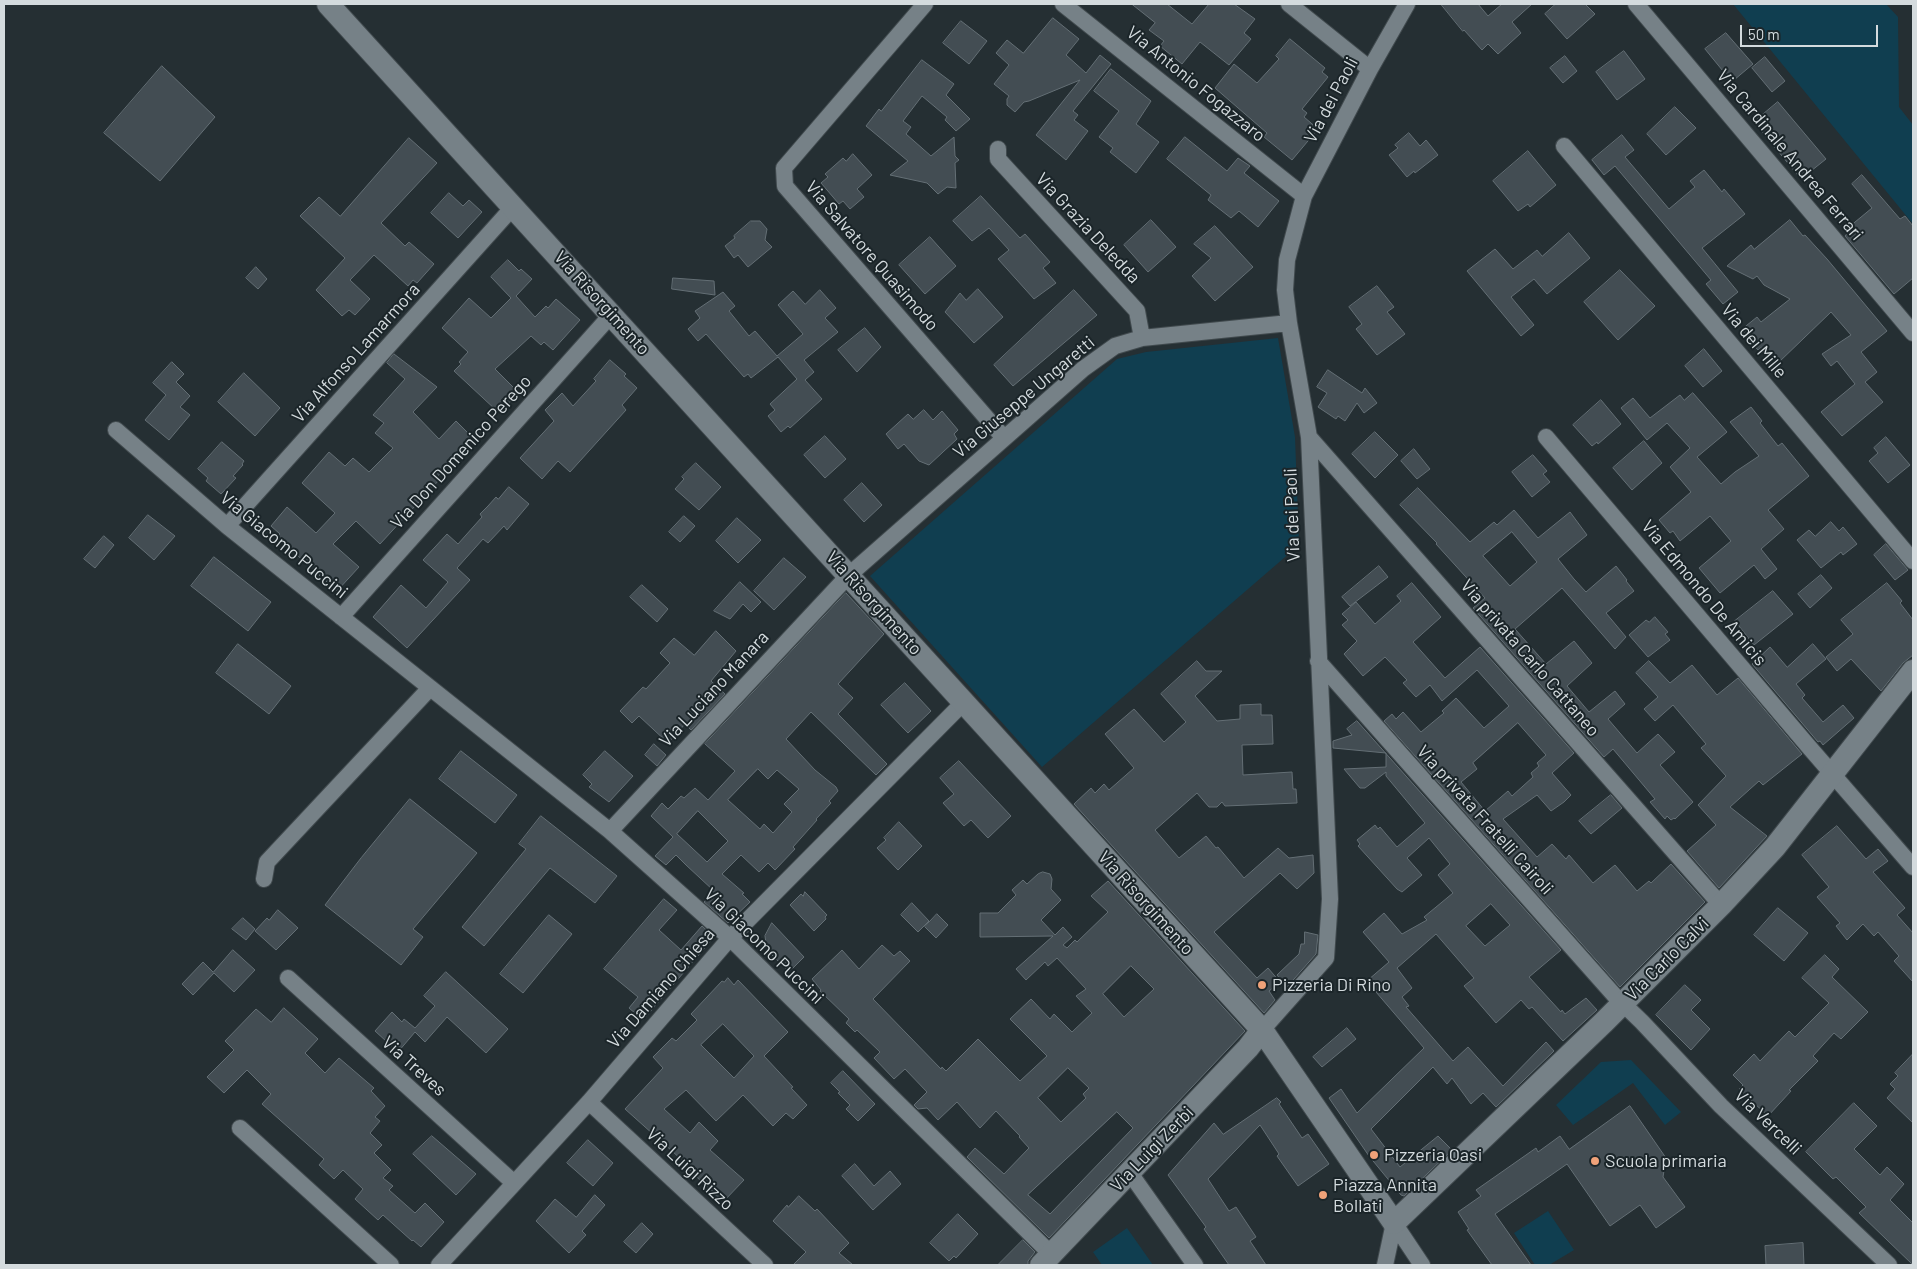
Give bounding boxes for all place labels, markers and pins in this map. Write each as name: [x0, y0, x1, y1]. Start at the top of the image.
place label: Pizzeria Di Rino: [1272, 974, 1391, 996]
marker: Pizzeria Di Rino: [1256, 979, 1268, 991]
place label: Pizzeria Oasi: [1384, 1144, 1482, 1166]
marker: Pizzeria Oasi: [1368, 1149, 1380, 1161]
place label: Scuola primaria: [1605, 1150, 1727, 1172]
marker: Scuola primaria: [1589, 1155, 1601, 1167]
place label: Piazza Annita Bollati: [1333, 1174, 1437, 1216]
marker: Piazza Annita Bollati: [1317, 1189, 1329, 1201]

